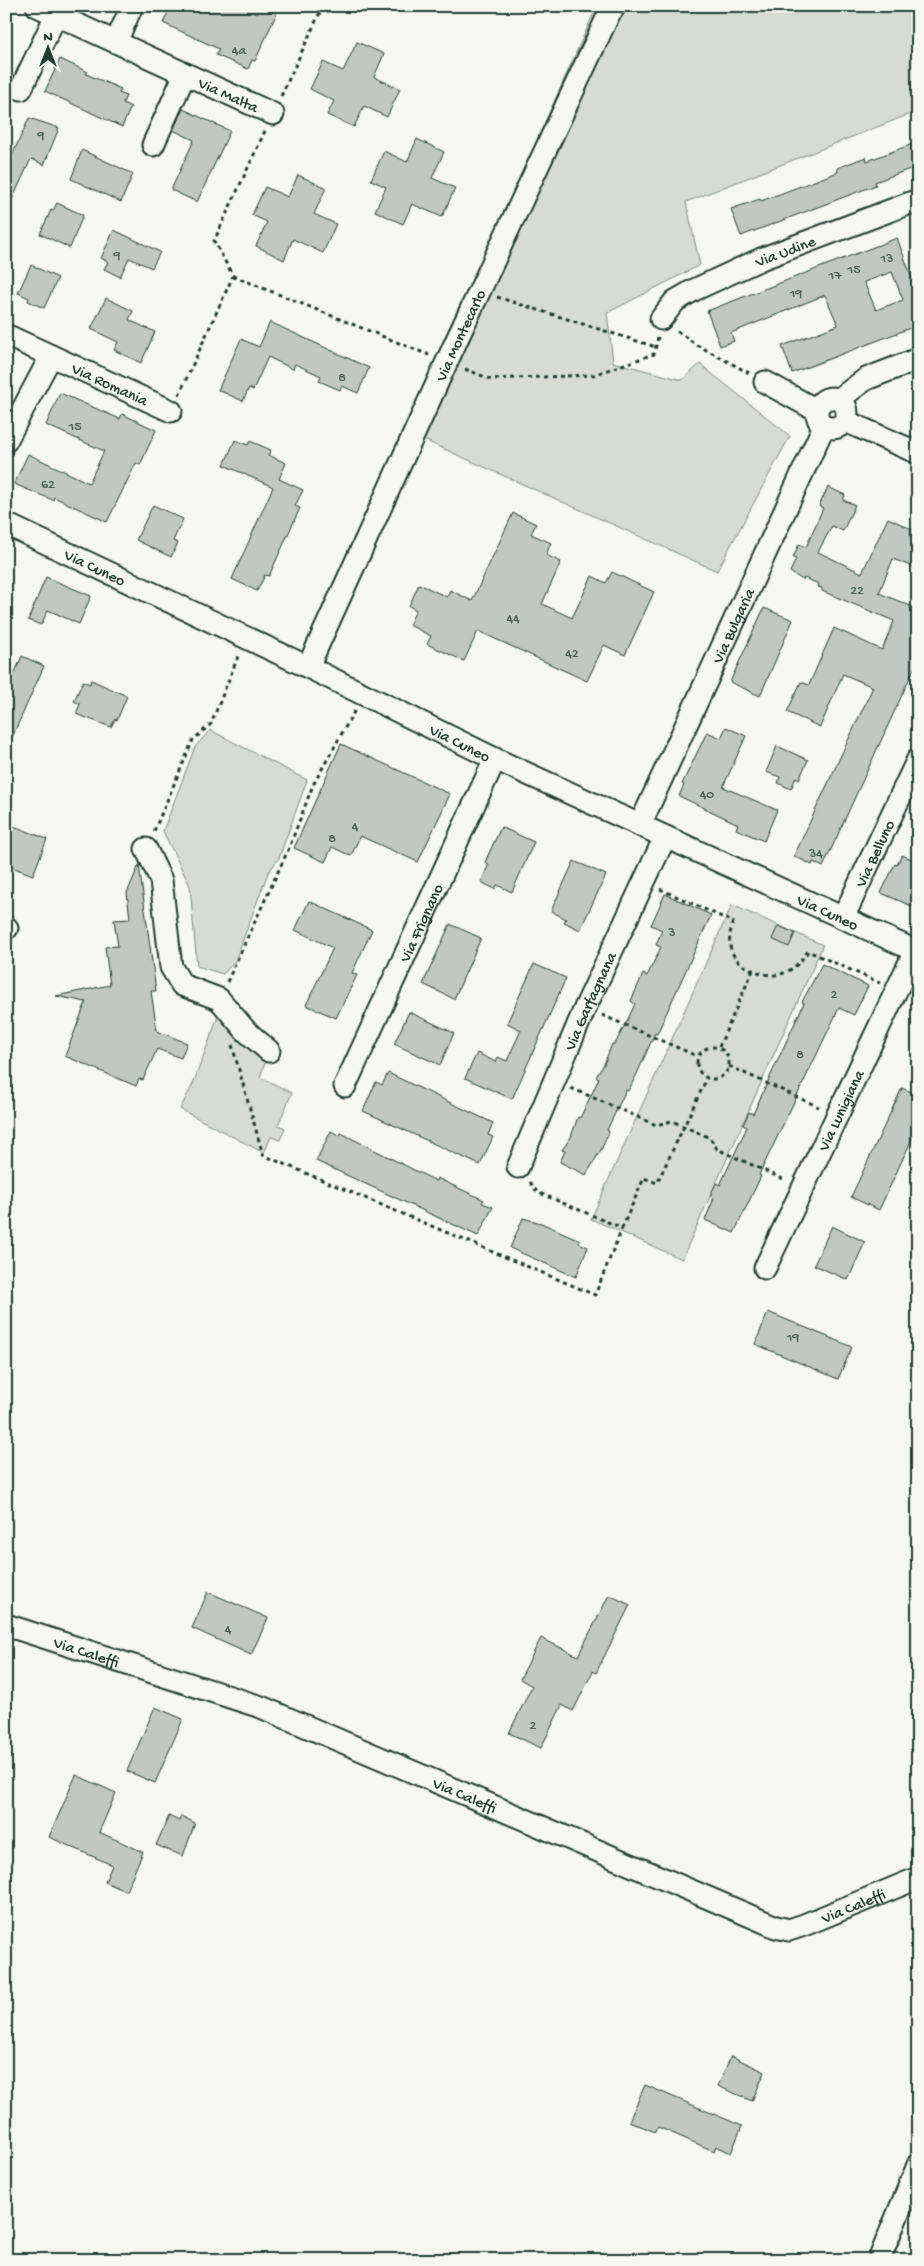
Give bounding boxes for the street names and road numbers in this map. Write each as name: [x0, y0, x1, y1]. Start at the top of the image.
street label: Via Malta: [193, 75, 261, 119]
street label: Via Udine: [752, 233, 820, 274]
street label: Via Montecarlo: [433, 287, 492, 386]
street label: Via Romania: [67, 360, 151, 413]
street label: Via Cuneo: [59, 547, 128, 592]
street label: Via Bulgaria: [709, 585, 761, 668]
street label: Via Cuneo: [424, 722, 492, 768]
street label: Via Belluno: [853, 818, 901, 892]
street label: Via Frignano: [397, 882, 449, 967]
street label: Via Cuneo: [792, 892, 861, 937]
street label: Via Garfagnana: [562, 949, 623, 1055]
street label: Via Lunigiana: [815, 1067, 871, 1156]
street label: Via Caleffi: [50, 1635, 121, 1674]
street label: Via Caleffi: [428, 1775, 499, 1820]
street label: Via Caleffi: [818, 1886, 889, 1930]

